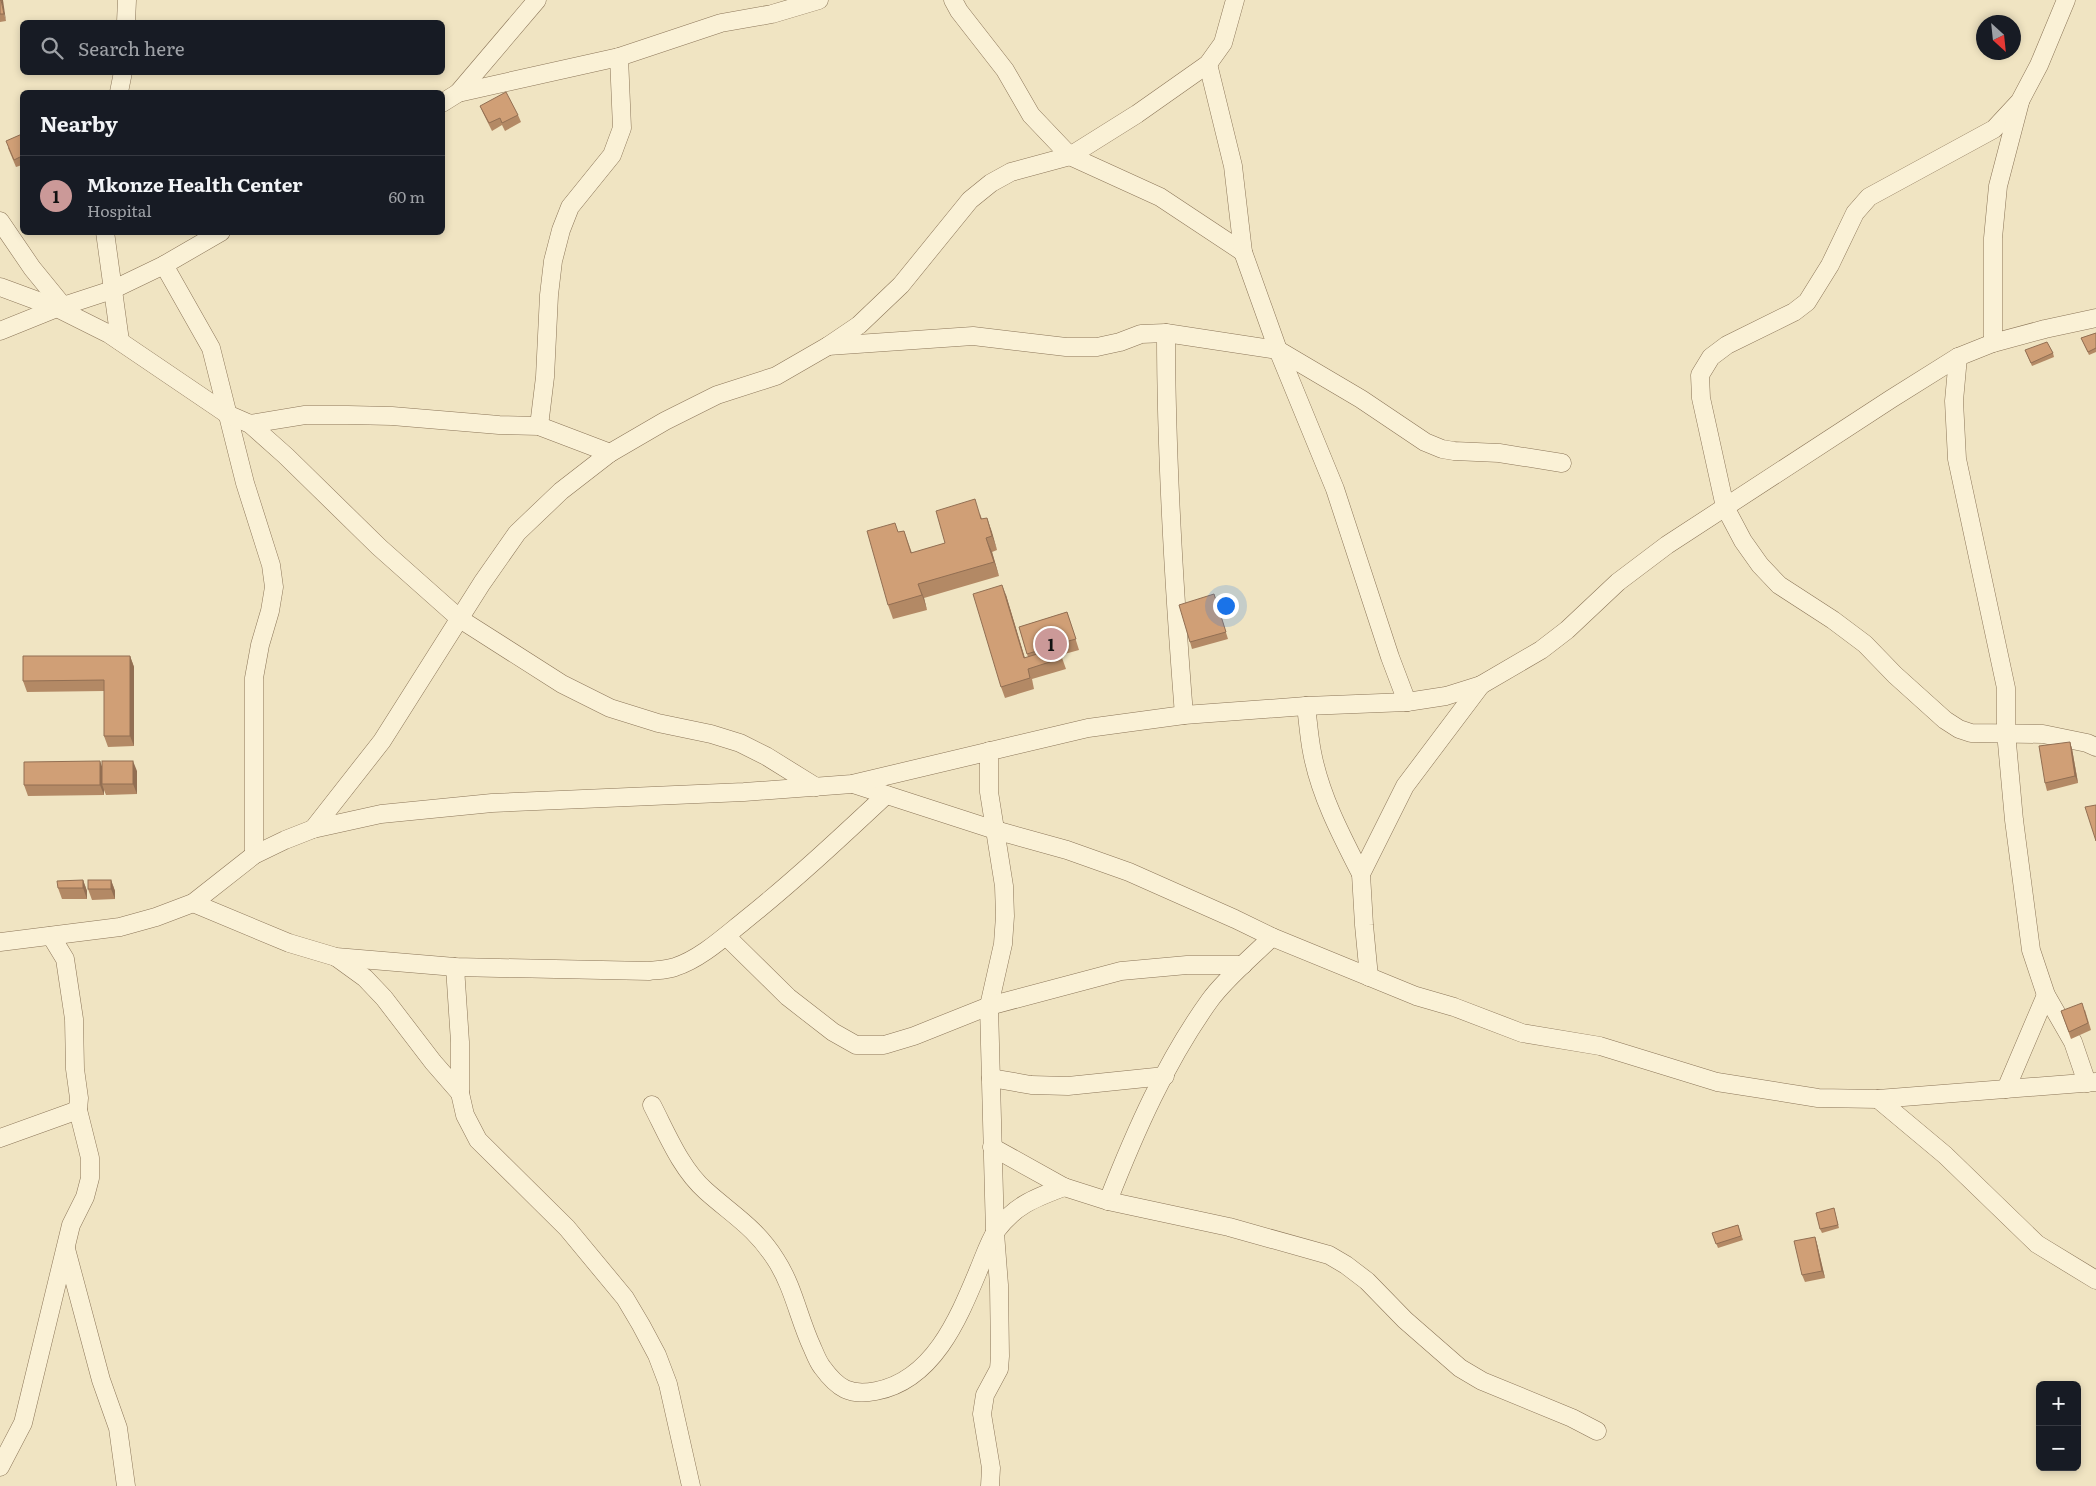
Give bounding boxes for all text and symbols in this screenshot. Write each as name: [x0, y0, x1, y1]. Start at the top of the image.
north arrow: [1976, 15, 2021, 60]
search box: [20, 20, 445, 75]
icon: search: [38, 34, 66, 62]
text: Search here: [78, 34, 185, 62]
text: Nearby: [40, 107, 118, 138]
text: Mkonze Health Center: [87, 170, 303, 198]
text: 1: [53, 184, 59, 208]
text: 60 m: [388, 184, 425, 208]
text: Hospital: [87, 198, 152, 222]
your location: [1213, 593, 1239, 619]
pin: 1: [1035, 625, 1067, 663]
map controls: [2036, 1381, 2081, 1471]
button: +: [2036, 1381, 2081, 1426]
button: −: [2036, 1426, 2081, 1471]

